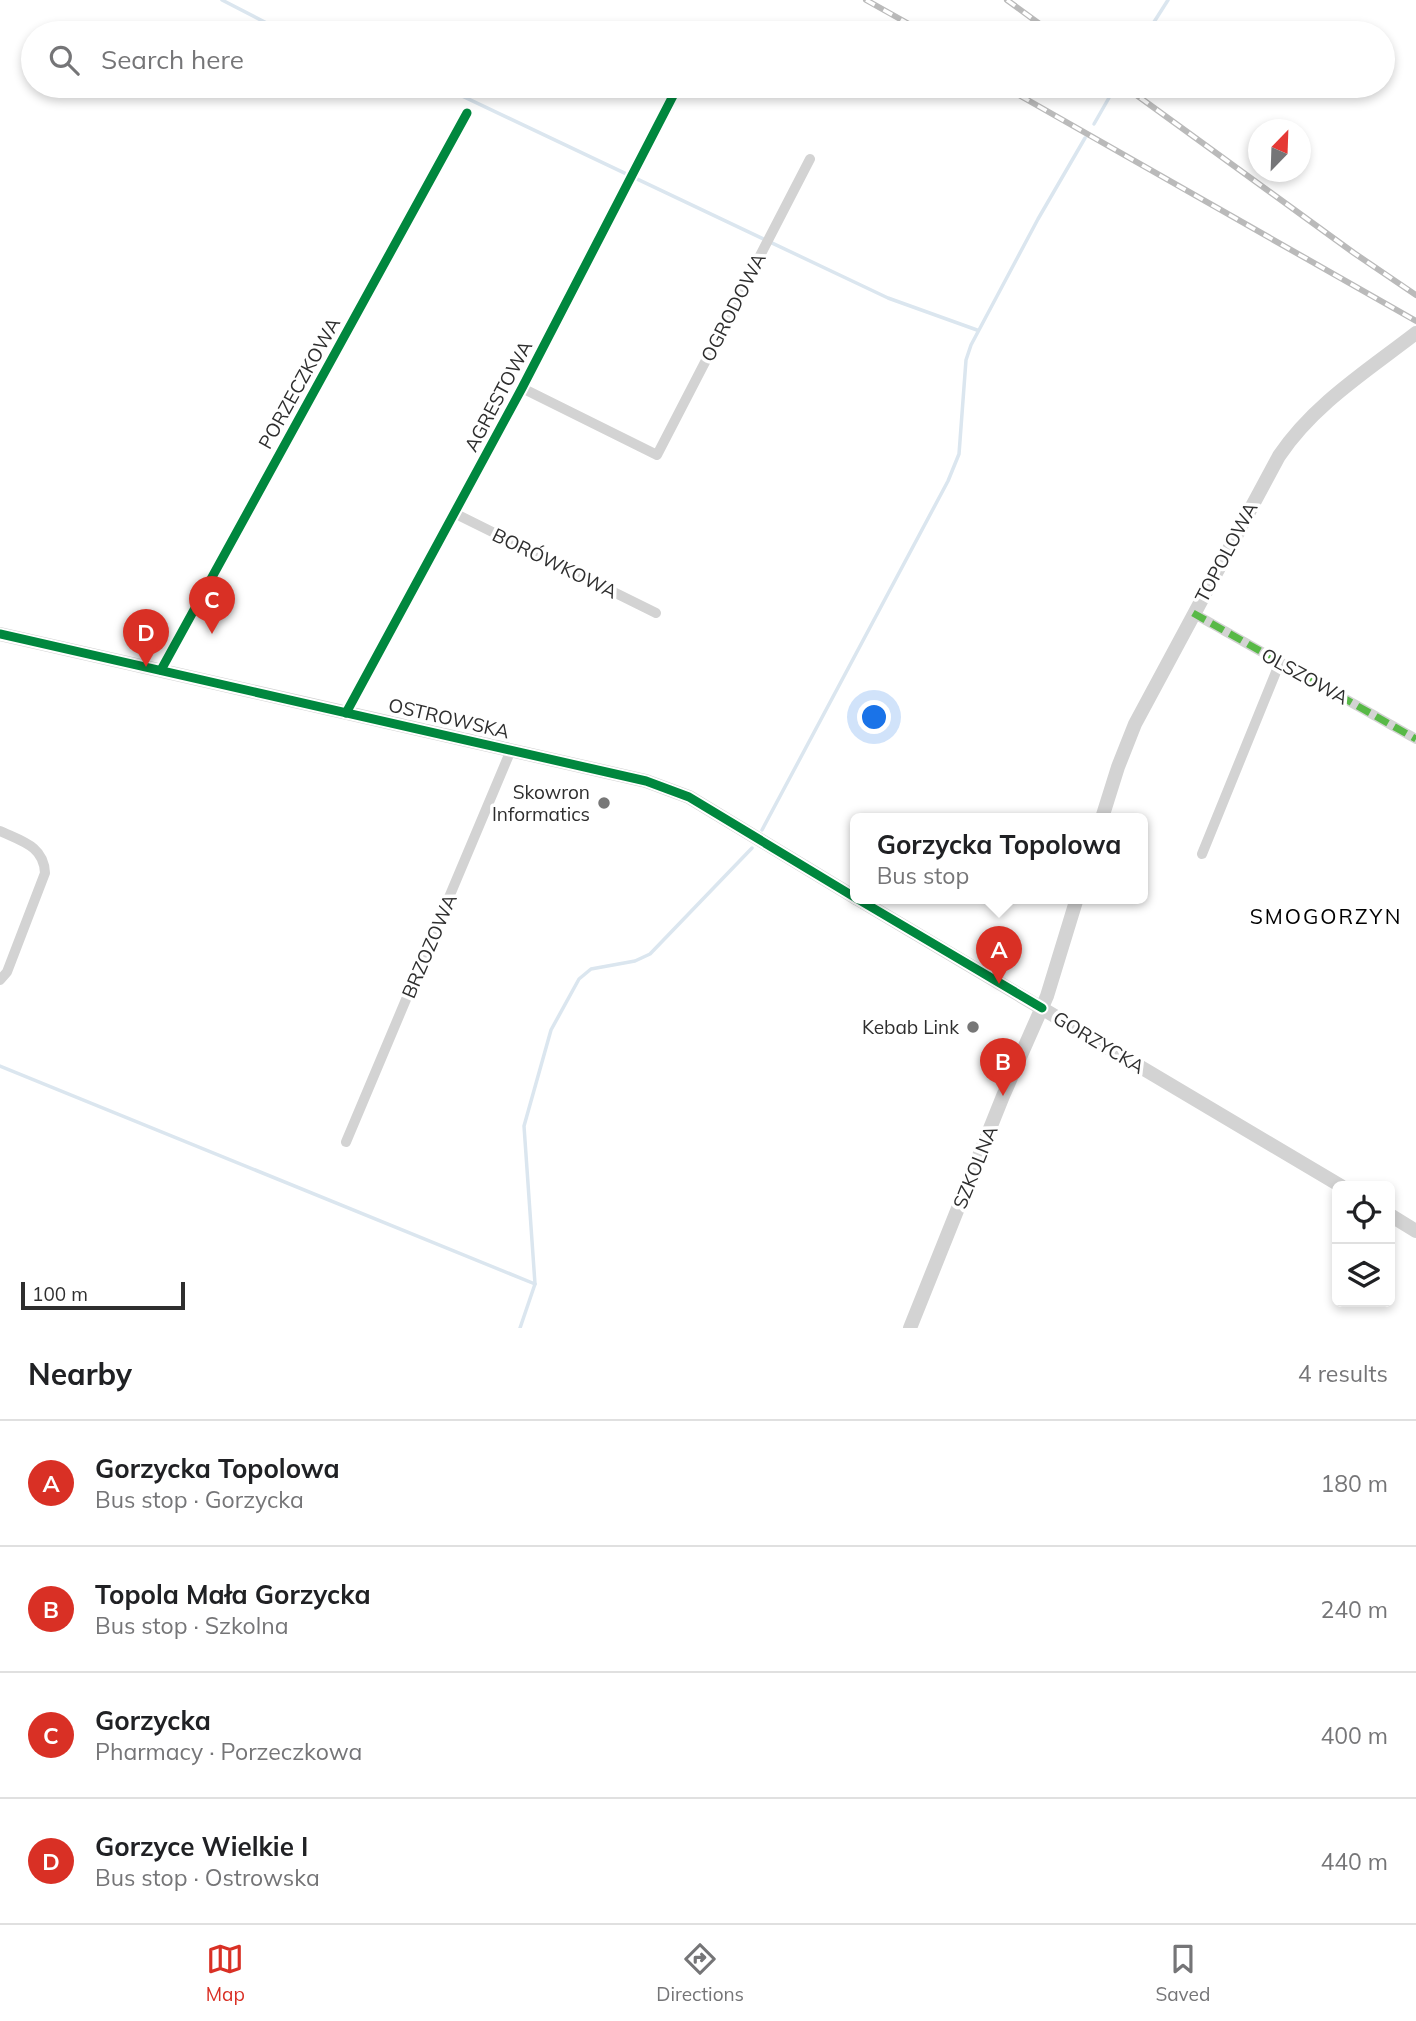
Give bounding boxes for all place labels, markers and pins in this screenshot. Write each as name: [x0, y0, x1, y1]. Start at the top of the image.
pin: C: [189, 576, 235, 634]
pin: D: [123, 609, 169, 667]
place label: Skowron Informatics: [492, 780, 590, 826]
marker: Skowron Informatics: [596, 795, 612, 811]
pin: A: [976, 926, 1022, 984]
place label: Kebab Link: [862, 1015, 959, 1039]
marker: Kebab Link: [965, 1019, 981, 1035]
pin: B: [980, 1038, 1026, 1096]

